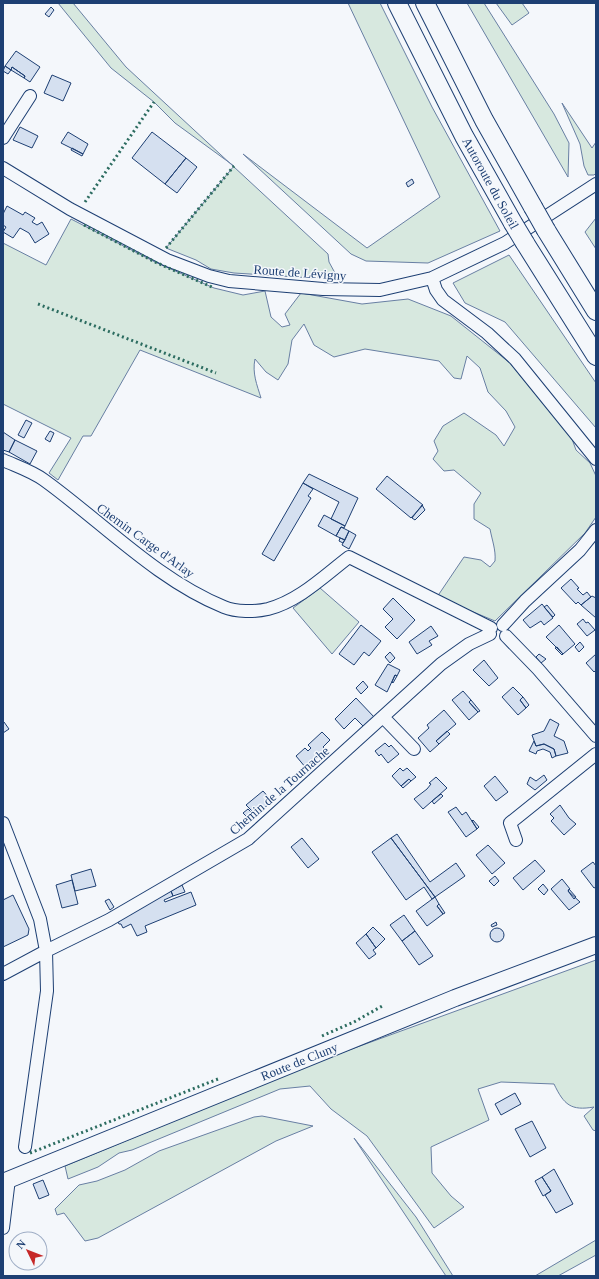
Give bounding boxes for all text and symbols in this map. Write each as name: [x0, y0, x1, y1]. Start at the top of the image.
street label: Autoroute du Soleil: [459, 135, 522, 232]
street label: Route de Lévigny: [253, 262, 347, 283]
street label: Chemin Carge d'Arlay: [94, 500, 198, 581]
street label: Chemin de la Tournache: [226, 743, 332, 838]
street label: Route de Cluny: [259, 1039, 340, 1084]
north arrow: [8, 1231, 48, 1271]
text: N: [14, 1237, 28, 1251]

